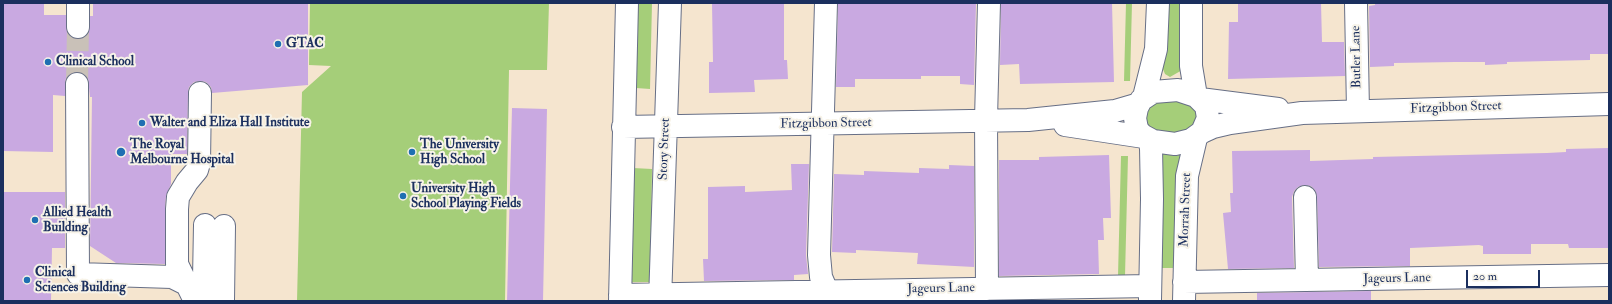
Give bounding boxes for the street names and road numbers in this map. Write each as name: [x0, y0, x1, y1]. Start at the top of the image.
street label: Butler Lane: [1349, 26, 1365, 88]
street label: Fitzgibbon Street: [1410, 99, 1502, 117]
street label: Fitzgibbon Street: [780, 115, 872, 133]
street label: Story Street: [656, 118, 674, 180]
street label: Morrah Street: [1177, 172, 1195, 248]
street label: Jageurs Lane: [1363, 271, 1431, 287]
street label: Jageurs Lane: [907, 281, 975, 297]

